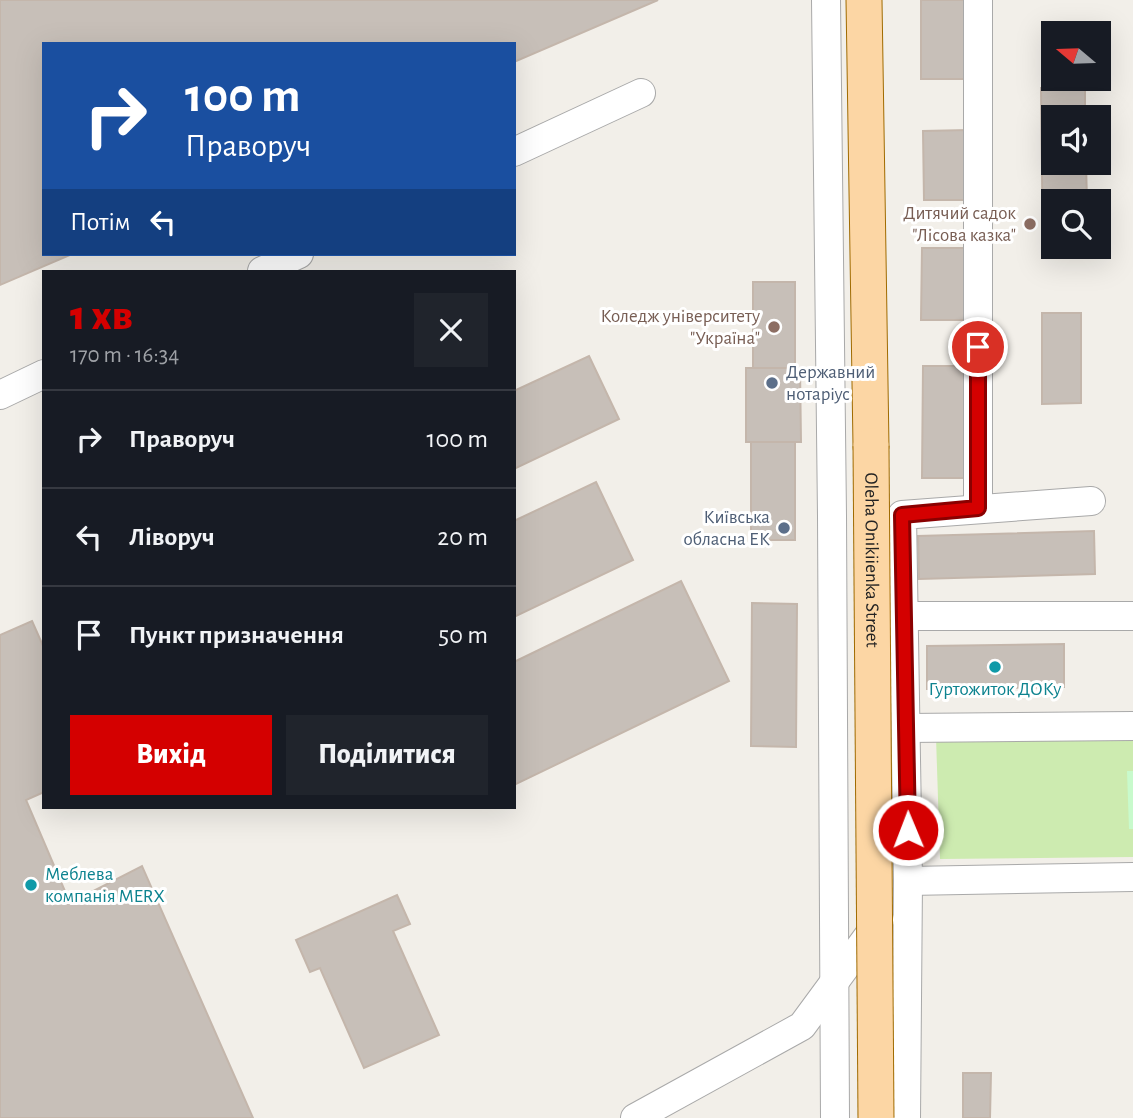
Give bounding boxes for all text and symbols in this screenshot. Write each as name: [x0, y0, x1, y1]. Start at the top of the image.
north arrow: [1041, 21, 1111, 91]
map controls: [1041, 21, 1111, 259]
icon: right: [70, 70, 161, 161]
text: 100 m: [185, 72, 301, 121]
button: sound: [1041, 105, 1111, 175]
text: Праворуч: [185, 130, 311, 162]
button: search: [1041, 189, 1111, 259]
icon: left: [144, 203, 182, 241]
place label: Дитячий садок "Лісова казка": [903, 204, 1016, 245]
text: Потім: [70, 209, 130, 235]
marker: Дитячий садок "Лісова казка": [1022, 216, 1038, 232]
button: close: [414, 293, 488, 367]
text: 1 хв: [70, 295, 133, 337]
place label: Коледж університету "Україна": [600, 307, 760, 348]
pin: [948, 317, 1008, 377]
marker: Коледж університету "Україна": [766, 319, 782, 335]
icon: arrive: [959, 328, 997, 366]
text: 170 m · 16:34: [70, 344, 179, 367]
place label: Державний нотаріус: [786, 363, 875, 404]
marker: Державний нотаріус: [764, 375, 780, 391]
icon: right: [70, 420, 108, 458]
text: Праворуч: [129, 426, 235, 452]
text: 100 m: [427, 426, 488, 452]
street label: Oleha Onikiienka Street: [862, 472, 882, 648]
place label: Київська обласна ЕК: [683, 508, 770, 549]
icon: left: [70, 518, 108, 556]
marker: Київська обласна ЕК: [776, 520, 792, 536]
text: Ліворуч: [129, 524, 215, 550]
text: 20 m: [437, 524, 488, 550]
icon: arrive: [70, 616, 108, 654]
text: Пункт призначення: [129, 622, 344, 648]
text: 50 m: [438, 622, 488, 648]
marker: Гуртожиток ДОКу: [987, 659, 1003, 675]
place label: Гуртожиток ДОКу: [929, 680, 1061, 699]
button: Вихід: [70, 715, 272, 795]
button: Поділитися: [286, 715, 488, 795]
position arrow: [871, 793, 945, 867]
place label: Меблева компанія MERX: [45, 865, 165, 906]
marker: Меблева компанія MERX: [23, 877, 39, 893]

